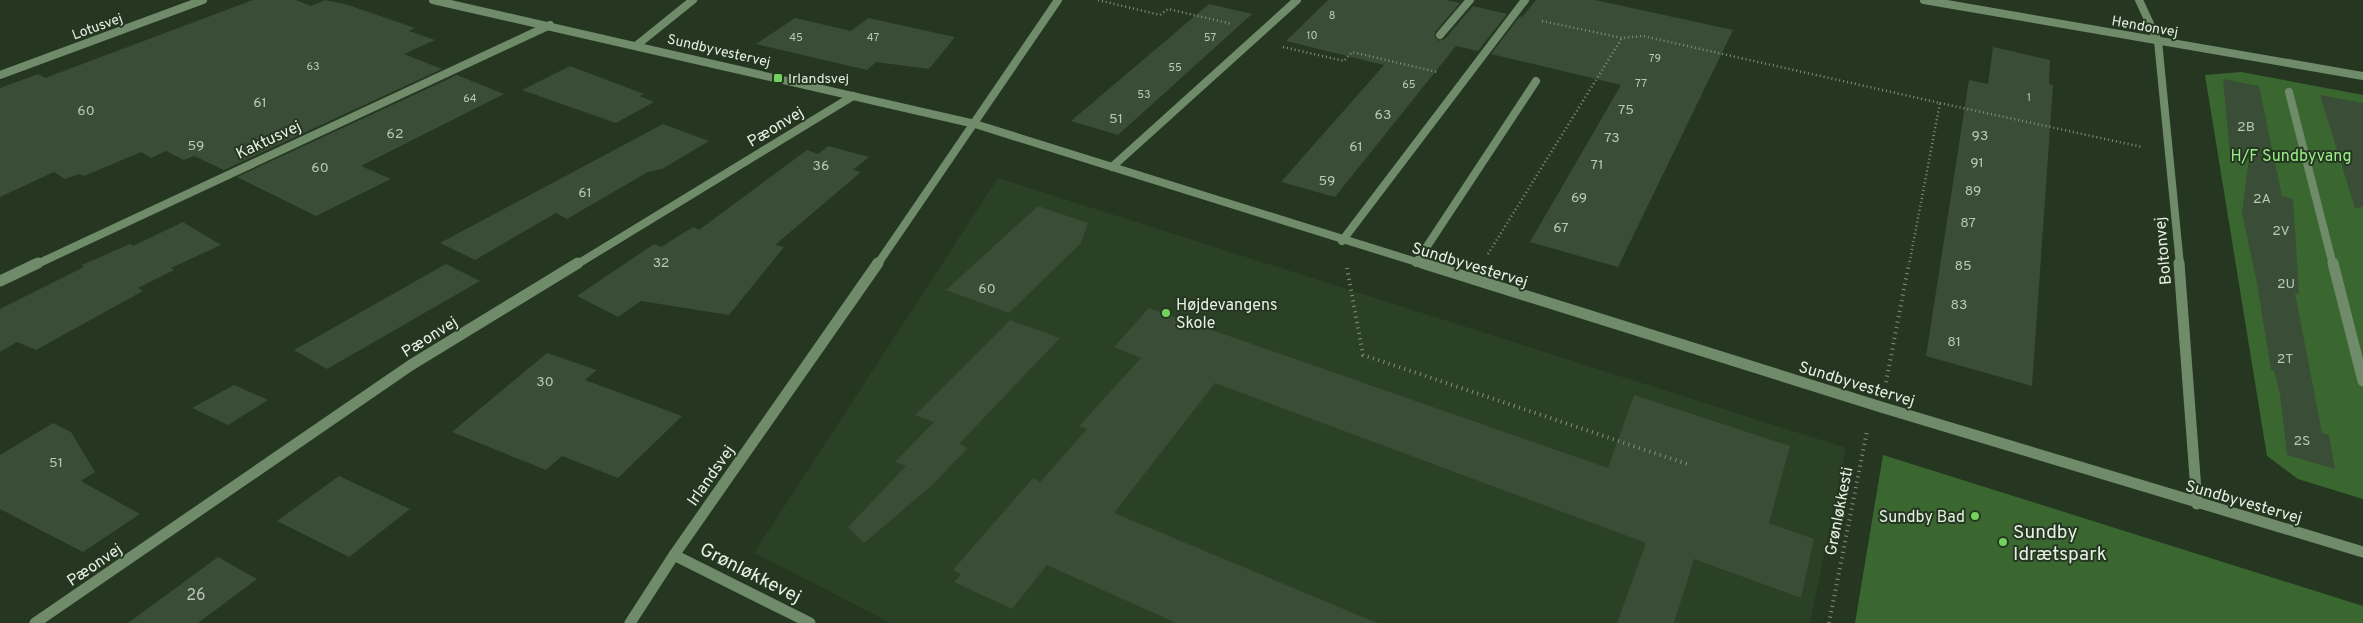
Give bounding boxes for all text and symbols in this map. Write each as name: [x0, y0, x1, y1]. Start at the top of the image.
house number: 8: [1329, 9, 1335, 23]
street label: Lotusvej: [70, 10, 125, 44]
street label: Hendonvej: [2110, 13, 2179, 42]
house number: 10: [1306, 29, 1318, 43]
street label: Sundbyvestervej: [665, 31, 772, 72]
house number: 45: [789, 31, 803, 45]
house number: 47: [867, 31, 879, 45]
house number: 57: [1204, 31, 1216, 45]
house number: 79: [1649, 52, 1661, 66]
house number: 63: [306, 60, 320, 74]
house number: 55: [1168, 61, 1182, 75]
place label: Irlandsvej: [788, 71, 849, 88]
marker: Irlandsvej: [772, 72, 784, 84]
house number: 77: [1635, 77, 1647, 91]
house number: 65: [1402, 78, 1416, 92]
house number: 53: [1137, 88, 1151, 102]
house number: 1: [2027, 91, 2031, 105]
house number: 64: [463, 92, 477, 106]
house number: 61: [253, 95, 267, 112]
house number: 75: [1618, 102, 1634, 119]
house number: 60: [77, 103, 95, 120]
street label: Pæonvej: [744, 103, 808, 152]
house number: 63: [1375, 107, 1391, 124]
house number: 51: [1109, 111, 1123, 128]
street label: Kaktusvej: [233, 117, 305, 165]
house number: 2B: [2237, 119, 2255, 136]
house number: 62: [387, 126, 403, 143]
house number: 93: [1972, 128, 1988, 145]
house number: 73: [1604, 130, 1620, 147]
house number: 59: [188, 138, 204, 155]
house number: 61: [1349, 139, 1363, 156]
park label: H/F Sundbyvang: [2230, 147, 2352, 167]
house number: 91: [1970, 155, 1984, 172]
house number: 71: [1591, 157, 1603, 174]
house number: 36: [813, 158, 829, 175]
house number: 60: [311, 160, 329, 177]
house number: 59: [1319, 173, 1335, 190]
house number: 89: [1965, 183, 1981, 200]
house number: 61: [578, 185, 592, 202]
house number: 69: [1571, 190, 1587, 207]
house number: 2A: [2253, 191, 2271, 208]
house number: 87: [1960, 215, 1976, 232]
street label: Boltonvej: [2151, 216, 2177, 286]
house number: 67: [1553, 220, 1569, 237]
house number: 2V: [2272, 223, 2290, 240]
street label: Sundbyvestervej: [1409, 239, 1530, 293]
house number: 32: [653, 255, 669, 272]
house number: 85: [1954, 258, 1972, 275]
house number: 2U: [2277, 276, 2295, 293]
house number: 60: [978, 281, 996, 298]
place label: Højdevangens Skole: [1176, 296, 1277, 334]
house number: 83: [1951, 297, 1967, 314]
marker: Højdevangens Skole: [1160, 307, 1172, 319]
street label: Pæonvej: [398, 313, 462, 363]
house number: 81: [1947, 334, 1961, 351]
house number: 2T: [2277, 351, 2293, 368]
street label: Sundbyvestervej: [1796, 358, 1917, 412]
house number: 30: [536, 374, 554, 391]
house number: 2S: [2294, 433, 2310, 450]
street label: Irlandsvej: [683, 442, 740, 510]
house number: 51: [49, 455, 63, 472]
street label: Grønløkkesti: [1822, 465, 1858, 557]
street label: Sundbyvestervej: [2183, 477, 2304, 529]
place label: Sundby Bad: [1879, 508, 1965, 528]
marker: Sundby Bad: [1969, 510, 1981, 522]
place label: Sundby Idrætspark: [2013, 521, 2107, 567]
marker: Sundby Idrætspark: [1997, 536, 2009, 548]
street label: Grønløkkevej: [695, 538, 805, 610]
street label: Pæonvej: [64, 540, 127, 591]
house number: 26: [186, 586, 206, 606]

